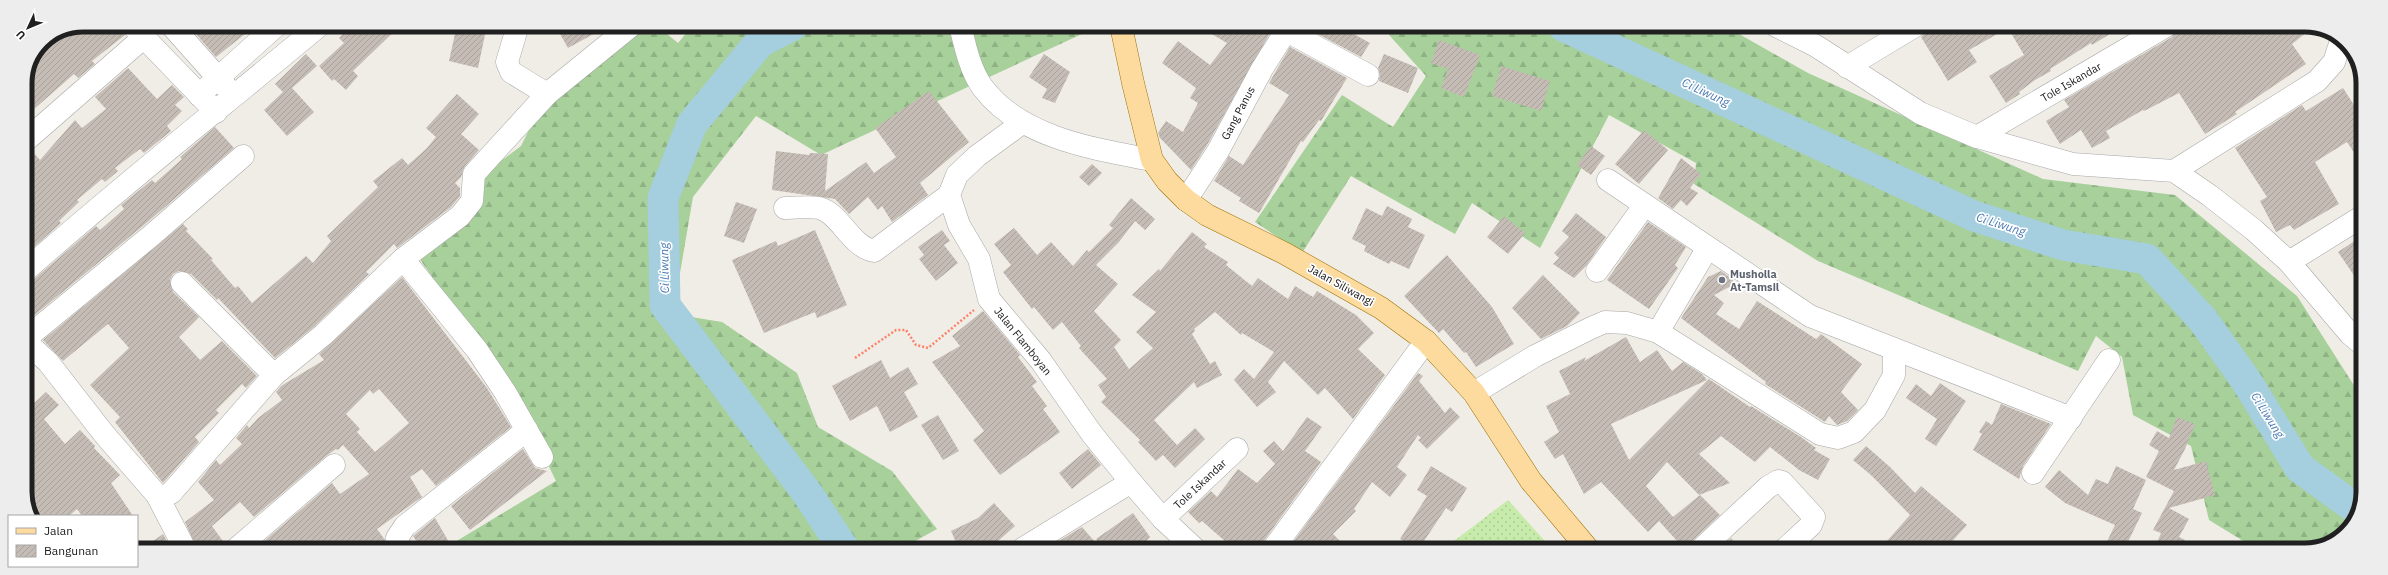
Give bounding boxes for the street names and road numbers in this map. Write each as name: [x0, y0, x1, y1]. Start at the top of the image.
street label: Tole Iskandar: [2038, 59, 2104, 105]
street label: Gang Panus: [1218, 84, 1258, 142]
street label: Jalan Siliwangi: [1306, 261, 1376, 309]
street label: Jalan Flamboyan: [991, 304, 1055, 378]
street label: Tole Iskandar: [1171, 456, 1229, 512]

